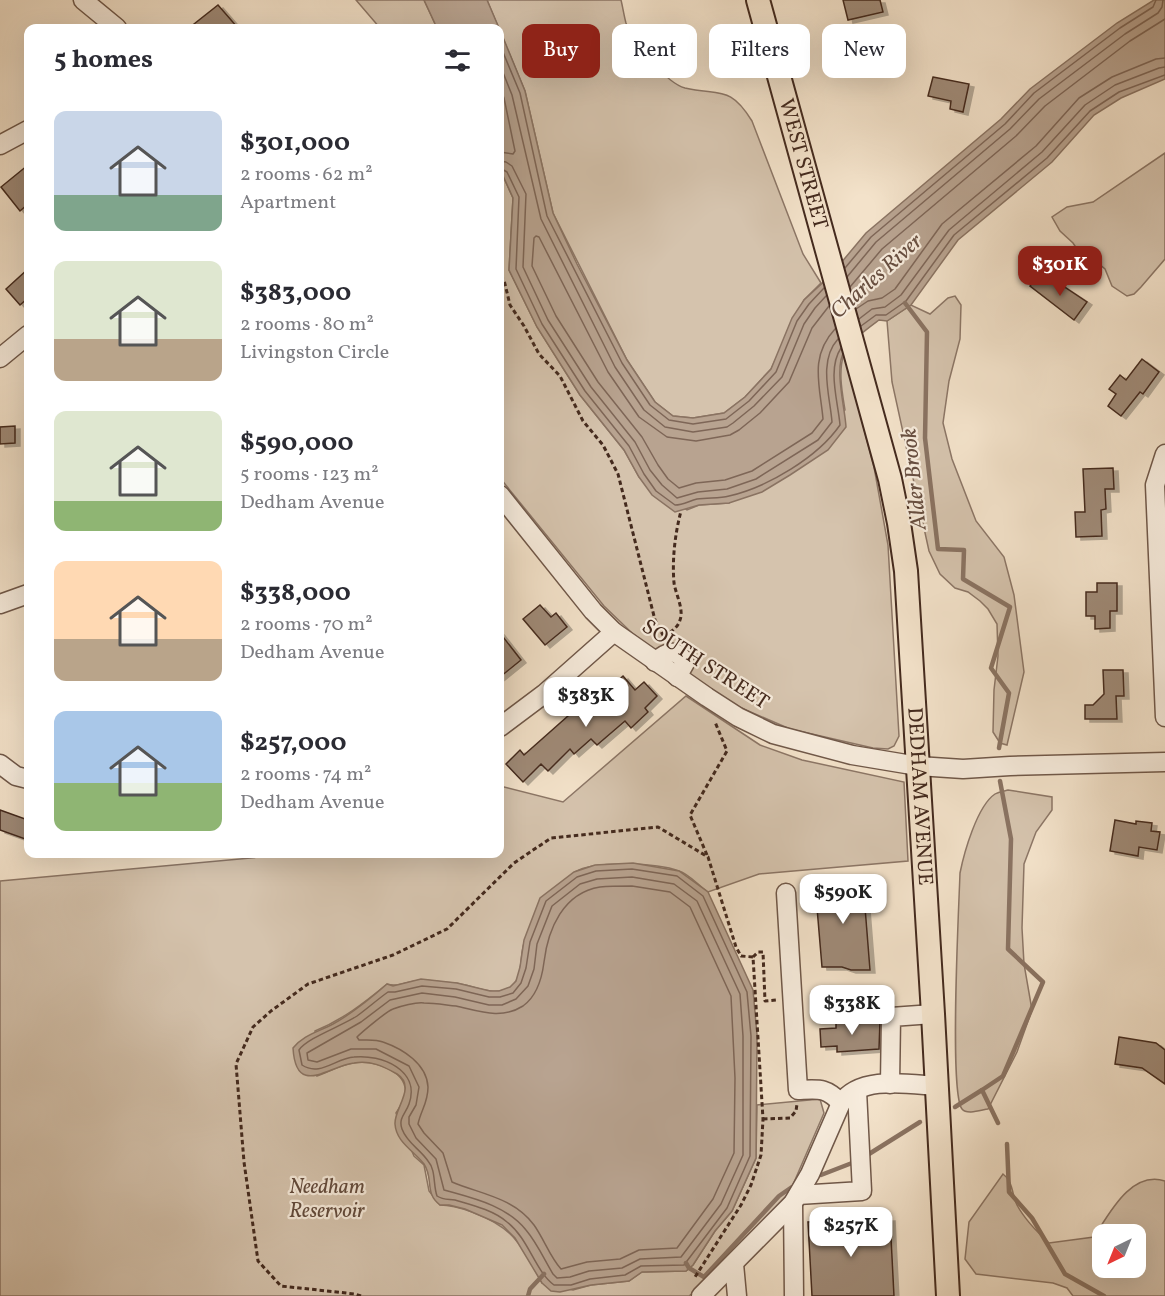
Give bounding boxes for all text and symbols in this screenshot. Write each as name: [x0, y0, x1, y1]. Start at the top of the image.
chip: Buy: [522, 24, 600, 78]
chip: Rent: [612, 24, 697, 78]
chip: Filters: [709, 24, 810, 78]
chip: New: [822, 24, 906, 78]
text: 5 homes: [54, 42, 153, 78]
icon: filters: [441, 44, 474, 77]
street label: WEST STREET: [771, 95, 835, 233]
text: $301,000: [240, 125, 350, 161]
icon: home: [102, 135, 174, 207]
text: 2 rooms · 62 m²: [240, 161, 373, 189]
text: Apartment: [240, 189, 336, 217]
water label: Charles River: [824, 227, 931, 327]
pin: $301K: [1018, 246, 1102, 297]
text: $301K: [1032, 251, 1088, 279]
text: $383,000: [240, 275, 351, 311]
icon: home: [102, 285, 174, 357]
text: 2 rooms · 80 m²: [240, 311, 374, 339]
text: Livingston Circle: [240, 339, 389, 367]
text: $590,000: [240, 425, 353, 461]
water label: Alder Brook: [894, 427, 936, 532]
icon: home: [102, 435, 174, 507]
text: 5 rooms · 123 m²: [240, 461, 379, 489]
text: Dedham Avenue: [240, 489, 384, 517]
text: $338,000: [240, 575, 351, 611]
icon: home: [102, 585, 174, 657]
text: 2 rooms · 70 m²: [240, 611, 373, 639]
street label: SOUTH STREET: [636, 613, 774, 717]
text: Dedham Avenue: [240, 639, 384, 667]
pin: $383K: [544, 677, 628, 728]
text: $383K: [558, 682, 614, 710]
street label: DEDHAM AVENUE: [900, 706, 940, 886]
text: $257,000: [240, 725, 346, 761]
icon: home: [102, 735, 174, 807]
text: 2 rooms · 74 m²: [240, 761, 371, 789]
text: Dedham Avenue: [240, 789, 384, 817]
pin: $590K: [801, 874, 885, 925]
text: $590K: [814, 879, 872, 907]
pin: $338K: [810, 985, 894, 1036]
text: $338K: [824, 990, 880, 1018]
park label: Needham Reservoir: [289, 1173, 365, 1226]
pin: $257K: [809, 1207, 893, 1258]
text: $257K: [823, 1212, 879, 1240]
north arrow: [1092, 1224, 1146, 1278]
map controls: [1092, 1224, 1146, 1278]

